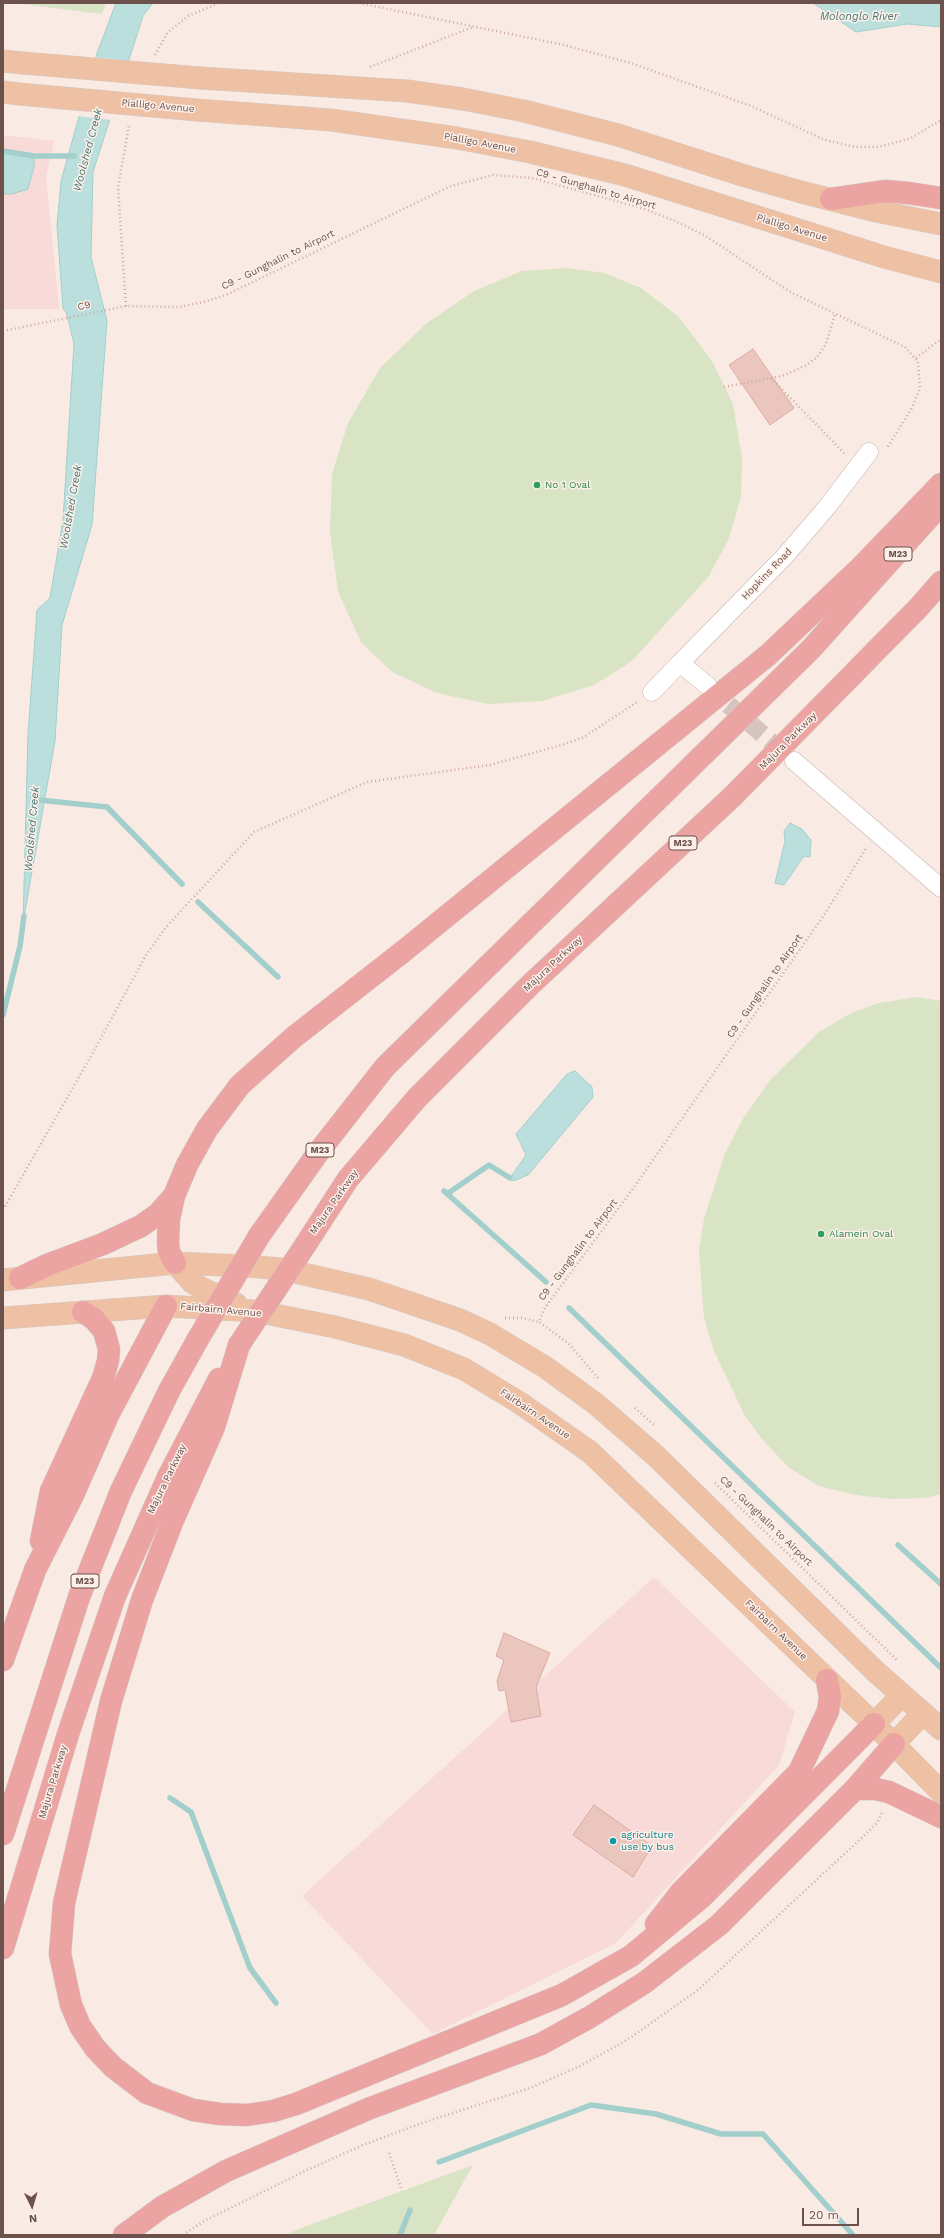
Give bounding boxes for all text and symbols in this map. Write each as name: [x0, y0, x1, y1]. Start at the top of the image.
water label: Molonglo River: [820, 10, 898, 24]
street label: Pialligo Avenue: [121, 97, 195, 115]
water label: Woolshed Creek: [71, 107, 105, 193]
street label: Pialligo Avenue: [443, 130, 517, 156]
street label: C9 - Gunghalin to Airport: [535, 166, 657, 212]
street label: Pialligo Avenue: [755, 212, 829, 244]
street label: C9 - Gunghalin to Airport: [220, 227, 336, 293]
street label: C9: [76, 299, 92, 313]
water label: Woolshed Creek: [57, 464, 85, 550]
place label: No 1 Oval: [545, 479, 590, 491]
marker: No 1 Oval: [532, 480, 542, 490]
street label: Hopkins Road: [739, 546, 795, 602]
road number: M23: [884, 547, 912, 561]
street label: Majura Parkway: [757, 710, 819, 772]
water label: Woolshed Creek: [22, 786, 42, 872]
road number: M23: [669, 836, 697, 850]
street label: C9 - Gunghalin to Airport: [724, 932, 806, 1040]
street label: Majura Parkway: [521, 934, 585, 994]
road number: M23: [306, 1143, 334, 1157]
street label: Majura Parkway: [307, 1167, 361, 1237]
street label: C9 - Gunghalin to Airport: [536, 1197, 620, 1303]
place label: Alamein Oval: [829, 1228, 893, 1240]
marker: Alamein Oval: [816, 1229, 826, 1239]
street label: Fairbairn Avenue: [180, 1300, 262, 1320]
street label: Fairbairn Avenue: [498, 1386, 572, 1442]
street label: Majura Parkway: [145, 1442, 189, 1516]
street label: C9 - Gunghalin to Airport: [717, 1474, 815, 1568]
road number: M23: [71, 1574, 99, 1588]
street label: Fairbairn Avenue: [742, 1597, 810, 1663]
street label: Majura Parkway: [36, 1744, 70, 1820]
place label: agriculture use by bus: [621, 1829, 674, 1852]
marker: agriculture use by bus: [608, 1836, 618, 1846]
north arrow: [12, 2186, 52, 2226]
scale bar: [804, 2200, 861, 2226]
text: 20 m: [809, 2208, 839, 2222]
text: N: [28, 2212, 38, 2225]

